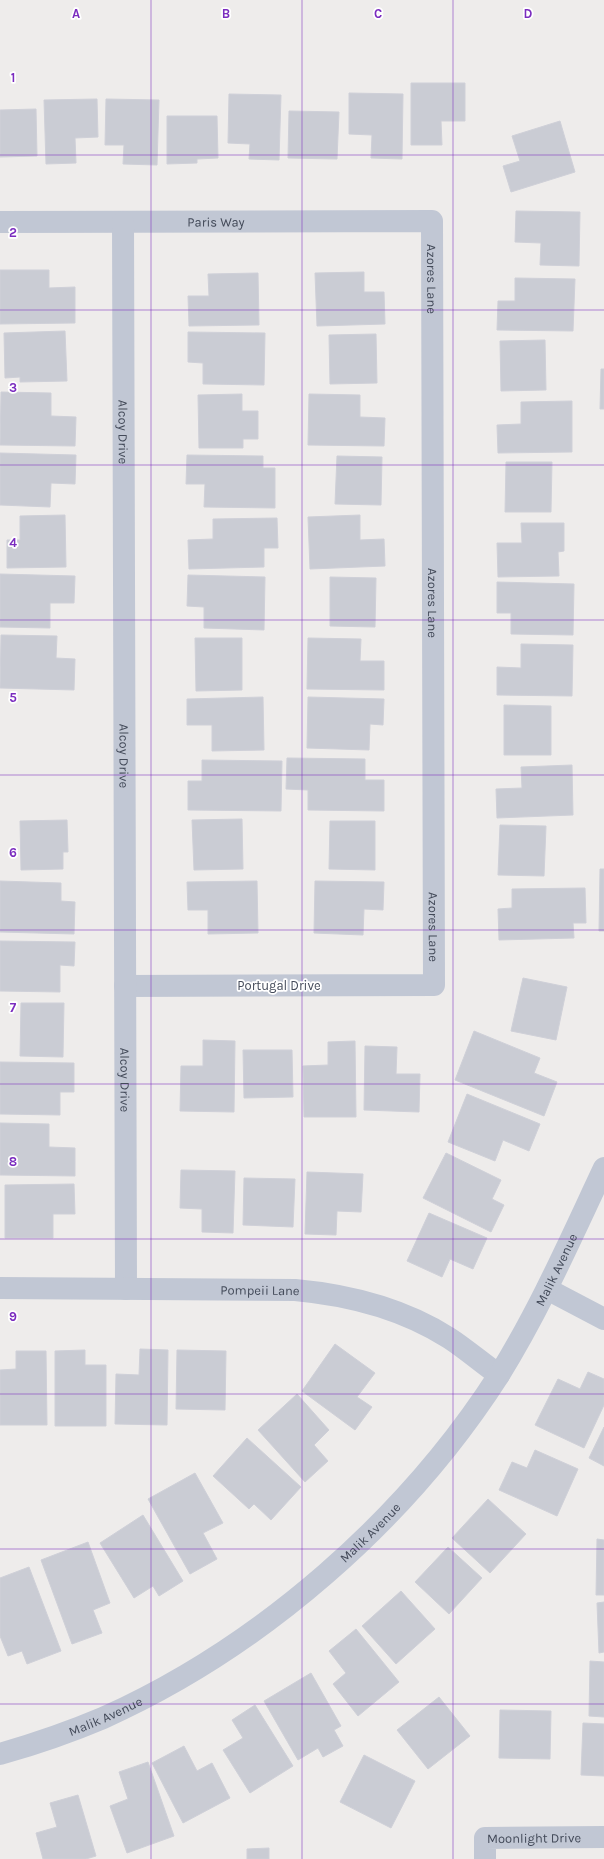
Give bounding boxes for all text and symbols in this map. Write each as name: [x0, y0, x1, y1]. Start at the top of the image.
text: A: [72, 6, 80, 21]
text: B: [222, 6, 230, 21]
text: C: [374, 6, 382, 21]
text: D: [524, 6, 533, 21]
text: 1: [11, 70, 15, 85]
street label: Paris Way: [187, 214, 245, 230]
text: 2: [9, 225, 17, 240]
street label: Azores Lane: [424, 244, 439, 314]
text: 3: [9, 380, 17, 395]
street label: Alcoy Drive: [115, 400, 131, 465]
text: 4: [9, 535, 17, 550]
street label: Azores Lane: [425, 568, 440, 638]
text: 5: [9, 690, 17, 705]
street label: Alcoy Drive: [116, 724, 132, 789]
text: 6: [9, 845, 17, 860]
street label: Azores Lane: [426, 892, 441, 962]
street label: Portugal Drive: [237, 978, 321, 993]
text: 7: [10, 1000, 17, 1015]
street label: Alcoy Drive: [117, 1048, 133, 1113]
text: 8: [9, 1154, 17, 1169]
street label: Malik Avenue: [532, 1231, 581, 1309]
street label: Pompeii Lane: [220, 1282, 301, 1298]
text: 9: [9, 1309, 17, 1324]
street label: Malik Avenue: [337, 1499, 404, 1566]
street label: Malik Avenue: [67, 1693, 145, 1739]
street label: Moonlight Drive: [487, 1830, 581, 1846]

